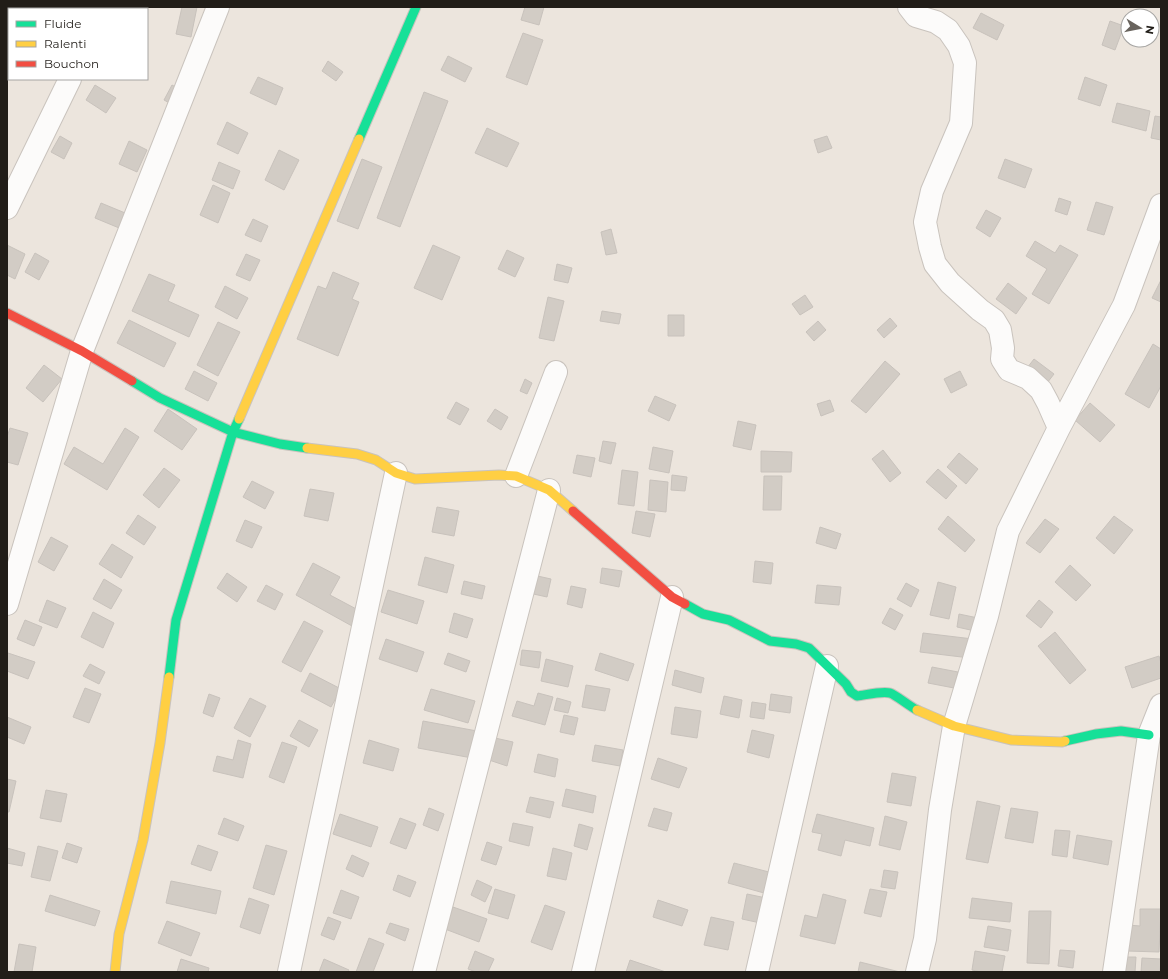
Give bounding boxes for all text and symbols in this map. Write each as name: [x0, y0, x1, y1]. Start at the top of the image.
legend: [8, 8, 148, 80]
north arrow: [1120, 8, 1160, 48]
text: Fluide: [44, 16, 82, 31]
text: N: [1142, 24, 1158, 35]
text: Ralenti: [44, 36, 86, 51]
text: Bouchon: [44, 56, 99, 71]

